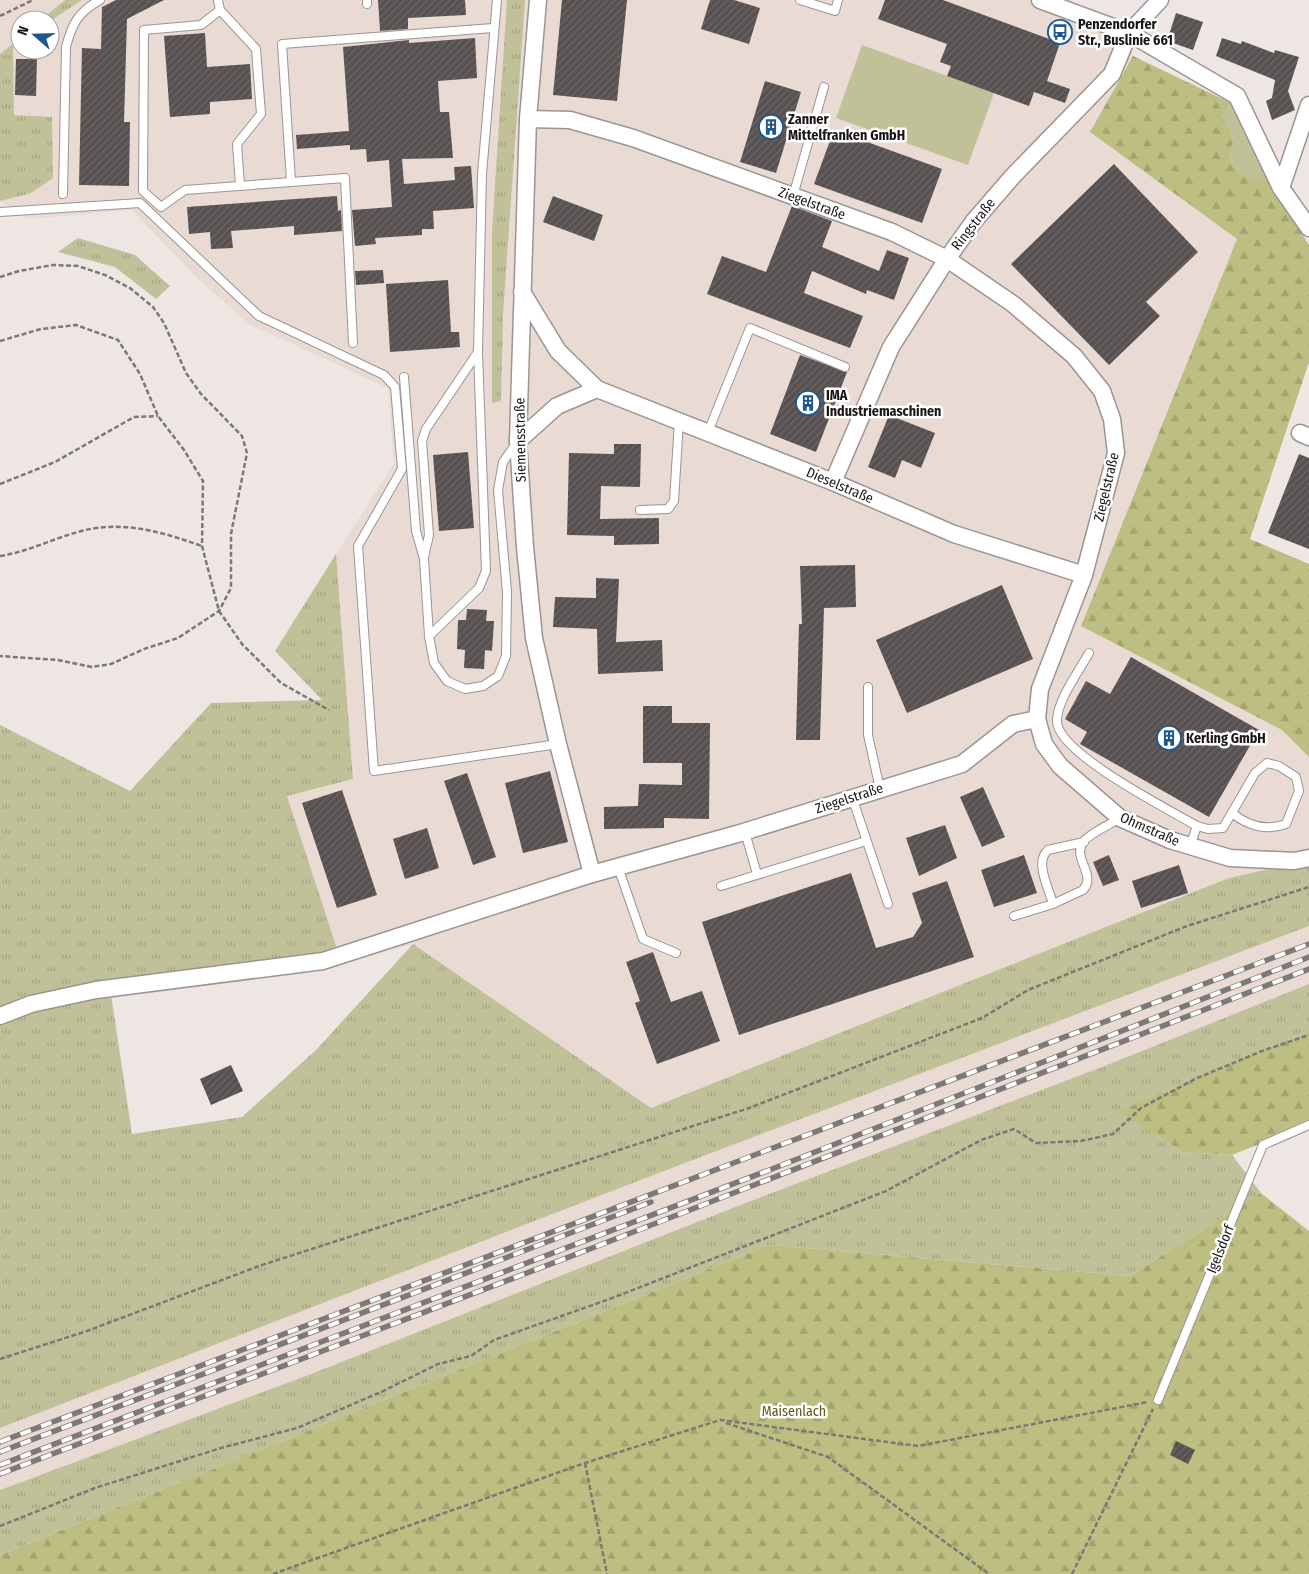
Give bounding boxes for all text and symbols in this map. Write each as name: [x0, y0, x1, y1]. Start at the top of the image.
north arrow: [10, 10, 60, 60]
place label: Penzendorfer Str., Buslinie 661: [1078, 16, 1173, 49]
bus stop icon: Penzendorfer Str., Buslinie 661: [1047, 19, 1073, 45]
text: N: [14, 24, 33, 38]
place label: Zanner Mittelfranken GmbH: [788, 111, 905, 144]
building icon: Zanner Mittelfranken GmbH: [758, 114, 784, 140]
street label: Ziegelstraße: [776, 183, 848, 224]
street label: Ringstraße: [948, 195, 999, 254]
place label: IMA Industriemaschinen: [826, 387, 941, 420]
building icon: IMA Industriemaschinen: [795, 390, 821, 416]
street label: Siemensstraße: [511, 397, 530, 482]
street label: Ziegelstraße: [1090, 451, 1123, 523]
street label: Dieselstraße: [804, 464, 876, 507]
building icon: Kerling GmbH: [1156, 725, 1182, 751]
place label: Kerling GmbH: [1186, 730, 1266, 747]
street label: Ziegelstraße: [813, 780, 885, 817]
street label: Ohmstraße: [1117, 809, 1182, 850]
street label: Igelsdorf: [1203, 1221, 1238, 1276]
park label: Maisenlach: [762, 1403, 826, 1420]

